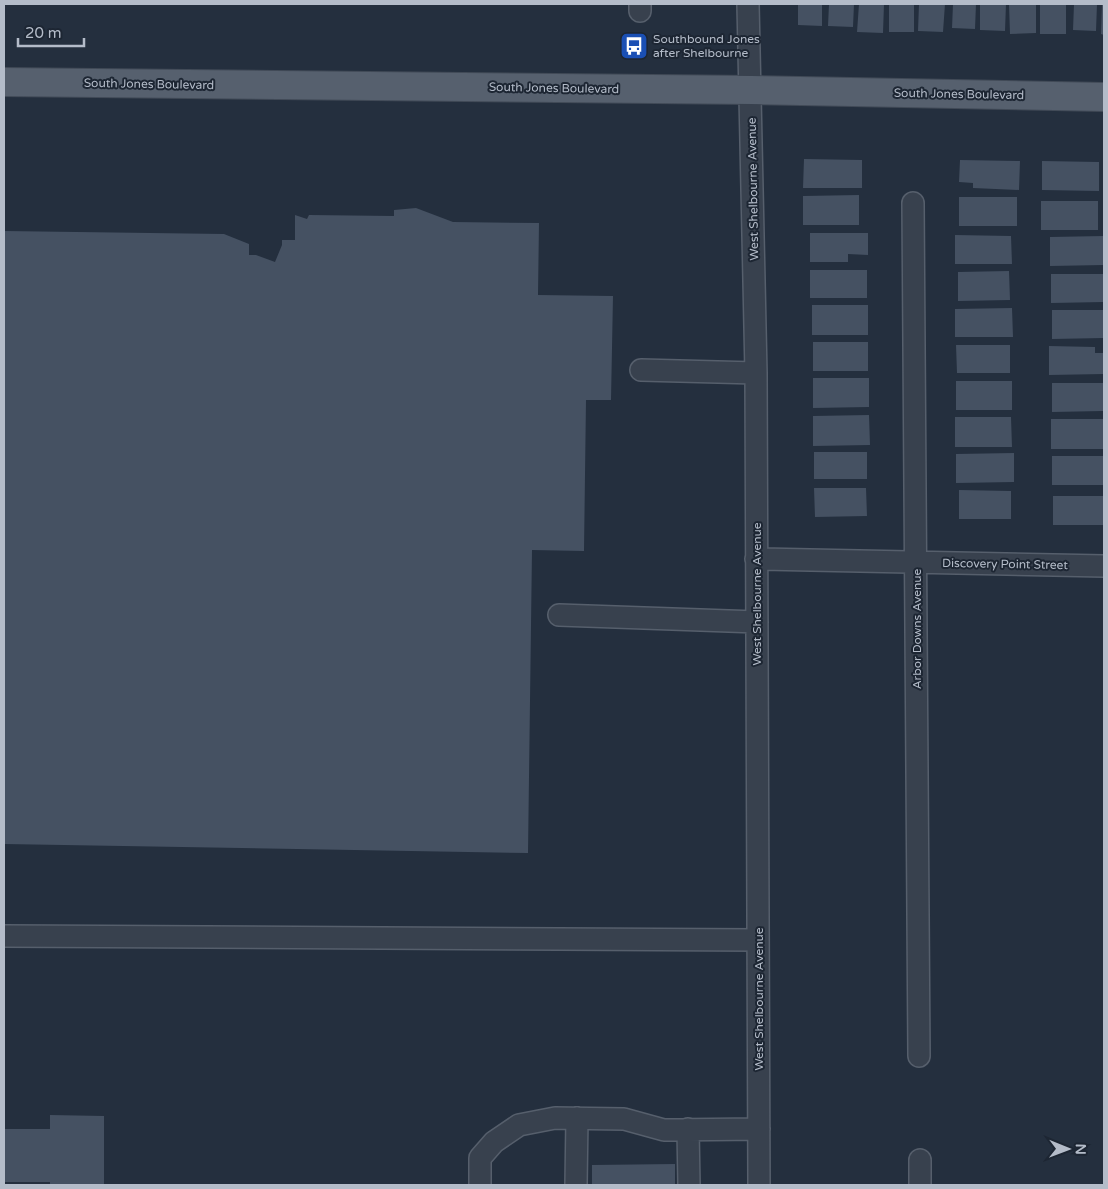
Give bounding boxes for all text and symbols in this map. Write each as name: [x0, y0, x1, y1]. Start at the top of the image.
scale bar: [18, 15, 84, 47]
text: 20 m: [25, 24, 62, 42]
bus stop icon: Southbound Jones after Shelbourne: [619, 31, 649, 61]
place label: Southbound Jones after Shelbourne: [653, 32, 760, 60]
street label: South Jones Boulevard: [84, 76, 214, 92]
street label: South Jones Boulevard: [489, 80, 619, 96]
street label: South Jones Boulevard: [894, 86, 1024, 102]
street label: West Shelbourne Avenue: [745, 117, 761, 261]
street label: West Shelbourne Avenue: [750, 522, 764, 666]
street label: Discovery Point Street: [942, 556, 1068, 572]
street label: Arbor Downs Avenue: [910, 568, 924, 689]
street label: West Shelbourne Avenue: [752, 927, 766, 1071]
north arrow: [1043, 1124, 1093, 1174]
text: N: [1072, 1143, 1089, 1155]

